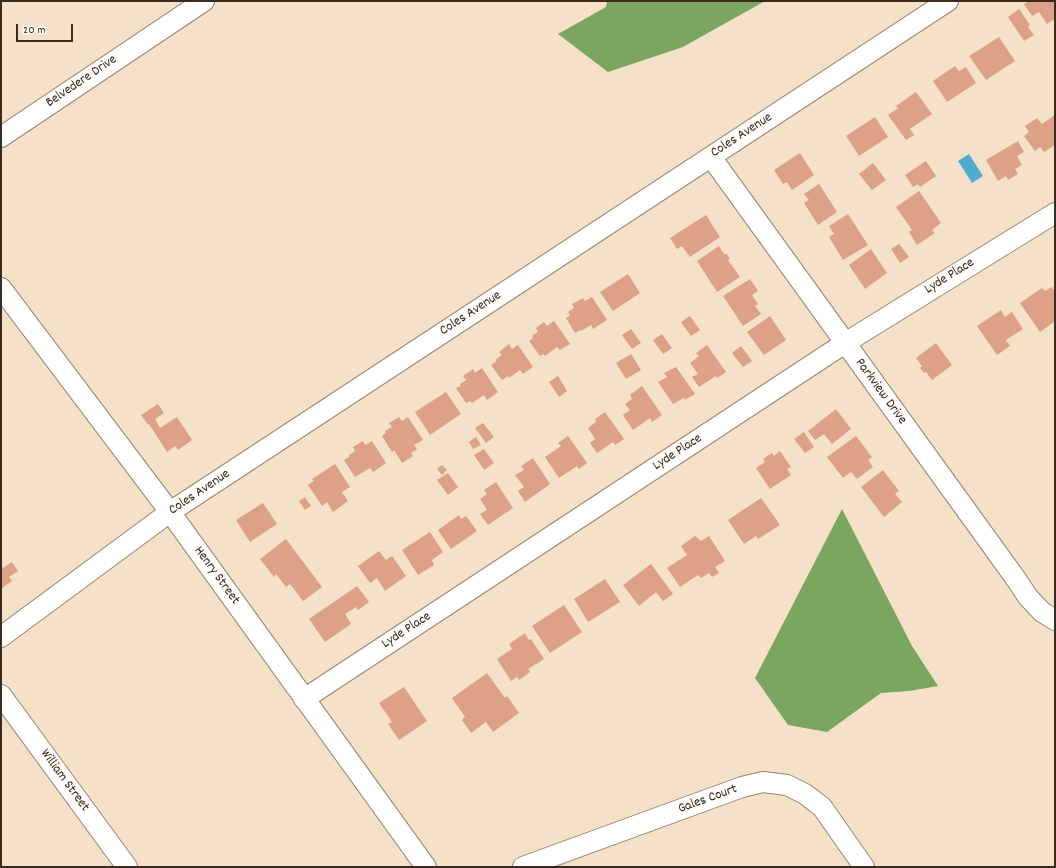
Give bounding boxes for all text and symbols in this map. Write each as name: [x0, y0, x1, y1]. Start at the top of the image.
scale bar: [18, 16, 75, 42]
text: 20 m: [23, 22, 46, 39]
street label: Belvedere Drive: [43, 52, 121, 112]
street label: Coles Avenue: [708, 110, 776, 162]
street label: Lyde Place: [922, 255, 978, 299]
street label: Coles Avenue: [437, 288, 505, 340]
street label: Parkview Drive: [850, 356, 910, 428]
street label: Lyde Place: [650, 431, 706, 475]
street label: Coles Avenue: [166, 466, 234, 520]
street label: Henry Street: [189, 544, 243, 608]
street label: Lyde Place: [379, 609, 435, 653]
street label: William Street: [36, 746, 92, 816]
street label: Gales Court: [676, 782, 740, 818]

